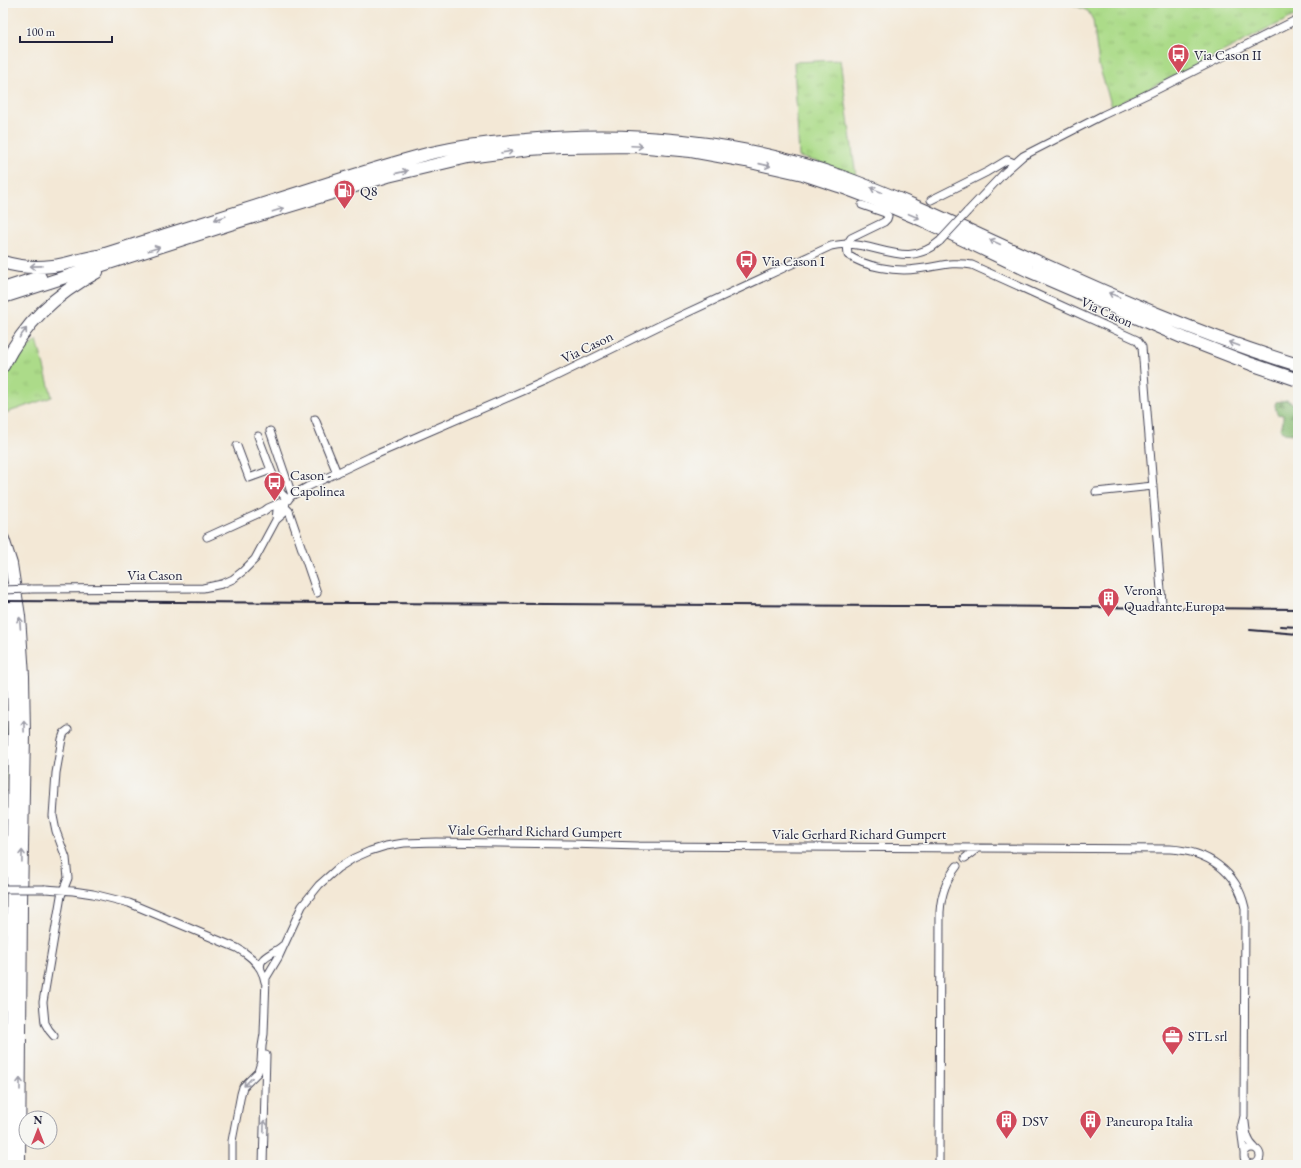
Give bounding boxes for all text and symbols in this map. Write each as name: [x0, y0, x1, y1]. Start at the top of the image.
scale bar: [20, 18, 112, 44]
text: 100 m: [26, 24, 56, 40]
bus stop icon: Via Cason II: [1166, 42, 1192, 75]
place label: Via Cason II: [1194, 46, 1262, 64]
one-way arrow: [630, 143, 643, 150]
one-way arrow: [500, 148, 513, 156]
one-way arrow: [758, 162, 771, 170]
one-way arrow: [395, 168, 408, 176]
fuel station icon: Q8: [331, 178, 357, 211]
place label: Q8: [360, 182, 378, 200]
one-way arrow: [870, 186, 882, 194]
one-way arrow: [271, 205, 283, 213]
one-way arrow: [908, 213, 920, 221]
one-way arrow: [214, 215, 227, 222]
one-way arrow: [989, 238, 1001, 245]
one-way arrow: [148, 245, 160, 253]
bus stop icon: Via Cason I: [733, 248, 759, 281]
place label: Via Cason I: [762, 252, 825, 270]
one-way arrow: [30, 262, 43, 270]
one-way arrow: [1108, 291, 1120, 298]
street label: Via Cason: [1078, 293, 1136, 332]
one-way arrow: [19, 327, 28, 338]
street label: Via Cason: [558, 327, 616, 367]
one-way arrow: [1228, 340, 1241, 347]
place label: Cason - Capolinea: [290, 466, 345, 500]
bus stop icon: Cason - Capolinea: [262, 470, 288, 503]
street label: Via Cason: [127, 566, 183, 584]
place label: Verona Quadrante Europa: [1124, 581, 1225, 615]
building icon: Verona Quadrante Europa: [1096, 585, 1122, 618]
one-way arrow: [16, 617, 23, 630]
one-way arrow: [20, 720, 28, 733]
street label: Viale Gerhard Richard Gumpert: [448, 820, 623, 842]
street label: Viale Gerhard Richard Gumpert: [772, 825, 947, 843]
one-way arrow: [18, 850, 26, 863]
office icon: STL srl: [1160, 1023, 1186, 1056]
place label: STL srl: [1188, 1027, 1228, 1045]
one-way arrow: [244, 1077, 253, 1087]
one-way arrow: [16, 1078, 24, 1091]
building icon: DSV: [994, 1108, 1020, 1141]
building icon: Paneuropa Italia: [1077, 1108, 1103, 1141]
north arrow: [18, 1110, 58, 1150]
place label: DSV: [1022, 1112, 1049, 1130]
place label: Paneuropa Italia: [1106, 1112, 1193, 1130]
text: N: [34, 1113, 43, 1127]
one-way arrow: [260, 1120, 268, 1133]

